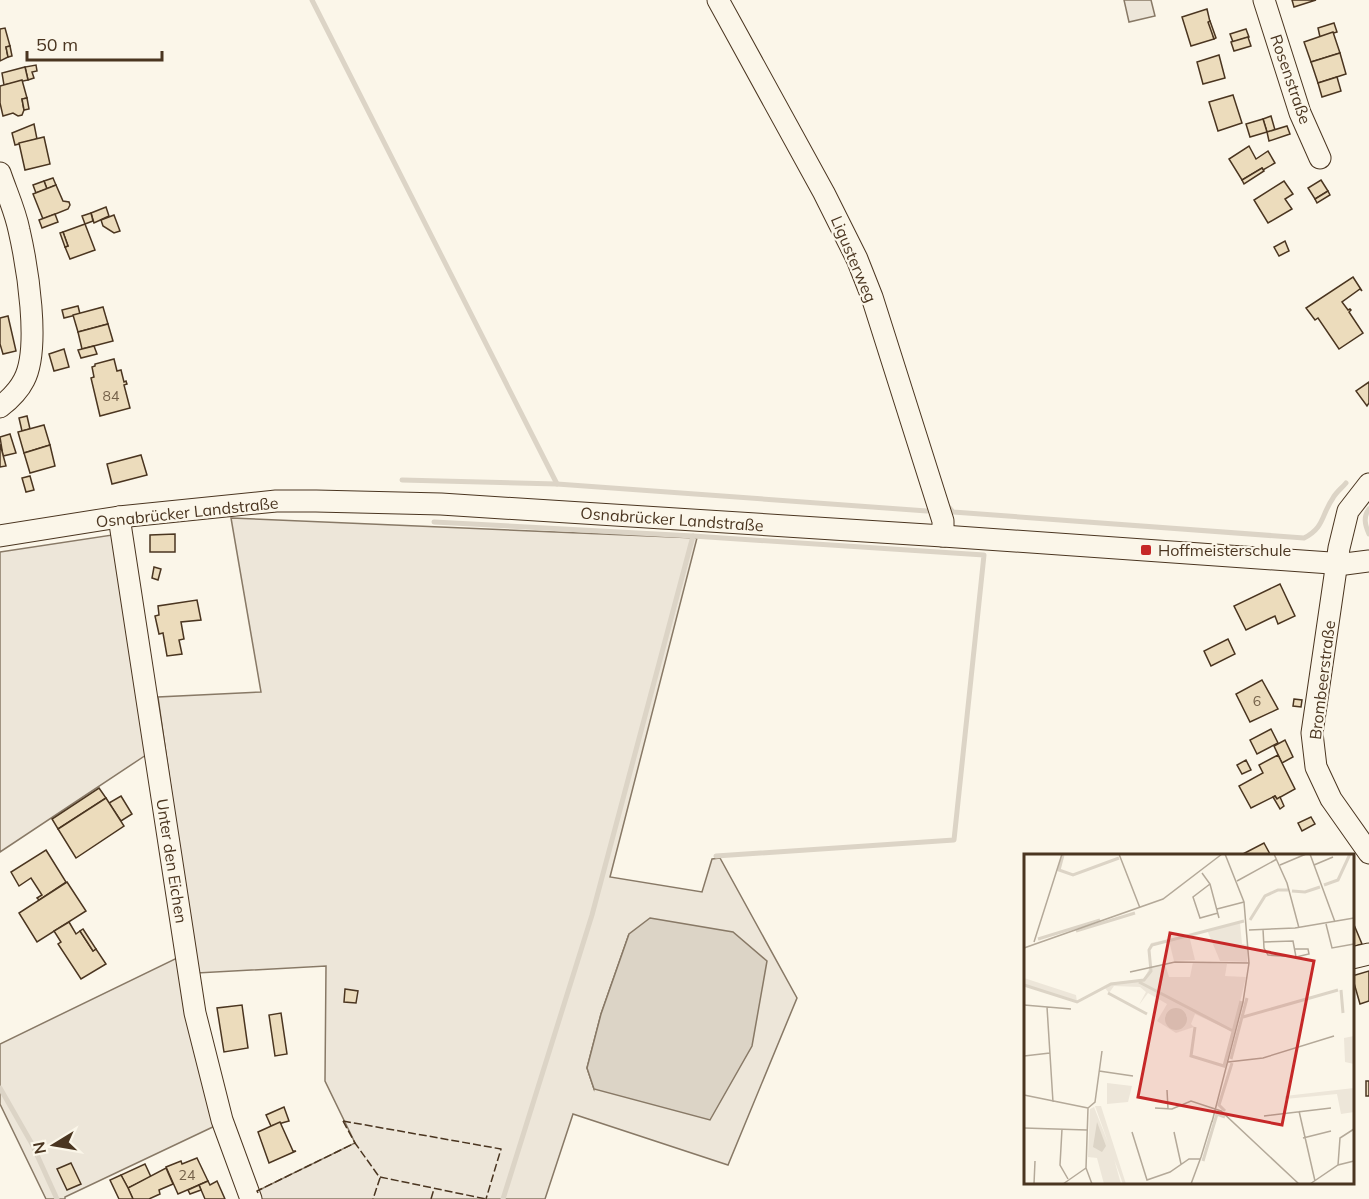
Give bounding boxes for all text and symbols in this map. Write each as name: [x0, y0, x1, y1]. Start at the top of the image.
scale bar: [27, 24, 162, 62]
street label: Rosenstraße: [1266, 31, 1316, 127]
text: 50 m: [36, 33, 78, 56]
street label: Ligusterweg: [827, 213, 881, 305]
house number: 84: [103, 387, 120, 405]
street label: Osnabrücker Landstraße: [95, 492, 279, 532]
street label: Osnabrücker Landstraße: [580, 503, 764, 535]
place label: Hoffmeisterschule: [1158, 540, 1291, 560]
marker: Hoffmeisterschule: [1139, 543, 1153, 557]
street label: Brombeerstraße: [1305, 619, 1339, 741]
house number: 6: [1253, 692, 1261, 710]
street label: Unter den Eichen: [152, 797, 192, 925]
inset map: [1024, 854, 1354, 1184]
north arrow: [24, 1115, 84, 1175]
text: N: [28, 1140, 50, 1156]
house number: 24: [179, 1166, 196, 1184]

